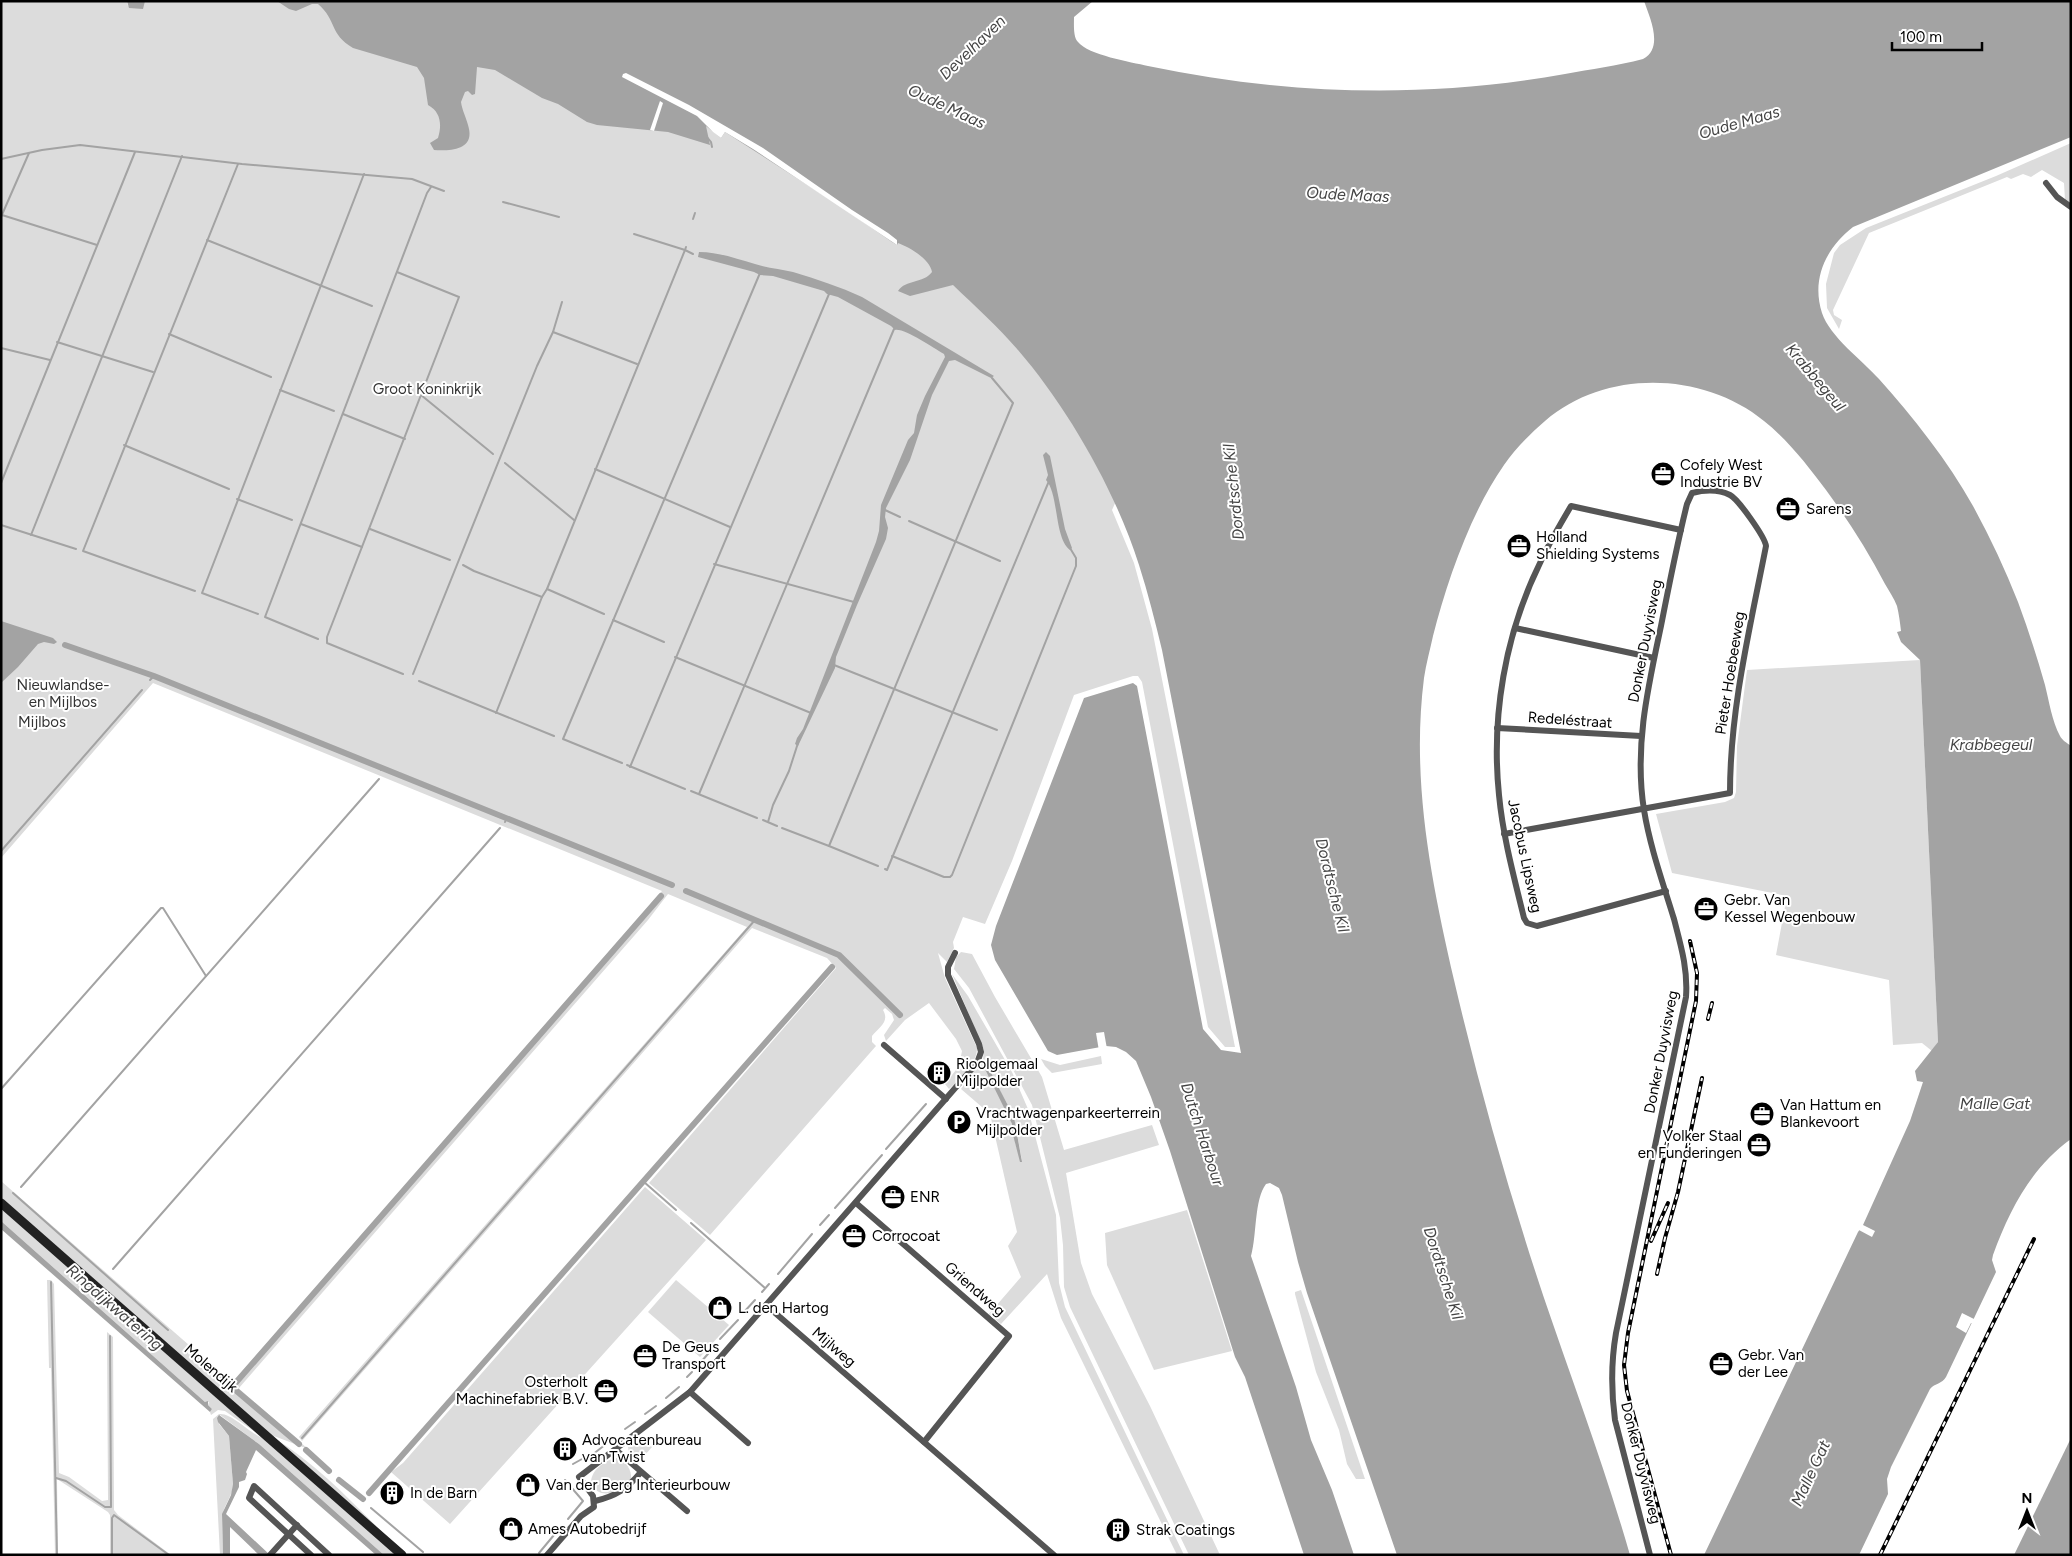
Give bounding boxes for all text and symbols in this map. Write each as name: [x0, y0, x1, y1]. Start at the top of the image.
water label: Develhaven: [935, 11, 1009, 83]
scale bar: [1892, 20, 1982, 52]
text: 100 m: [1900, 28, 1942, 46]
water label: Oude Maas: [905, 80, 989, 133]
water label: Oude Maas: [1696, 102, 1782, 143]
water label: Oude Maas: [1306, 183, 1391, 206]
water label: Krabbegeul: [1782, 340, 1850, 415]
park label: Groot Koninkrijk: [373, 380, 482, 398]
water label: Dordtsche Kil: [1219, 443, 1248, 541]
place label: Cofely West Industrie BV: [1680, 456, 1763, 491]
office icon: Cofely West Industrie BV: [1650, 461, 1676, 487]
office icon: Sarens: [1775, 496, 1801, 522]
place label: Sarens: [1806, 500, 1851, 518]
place label: Holland Shielding Systems: [1536, 528, 1659, 563]
office icon: Holland Shielding Systems: [1506, 533, 1532, 559]
street label: Donker Duyvisweg: [1624, 578, 1666, 704]
street label: Pieter Hoebeeweg: [1711, 610, 1749, 736]
park label: Nieuwlandse- en Mijlbos: [17, 676, 109, 711]
street label: Redeléstraat: [1527, 708, 1613, 732]
park label: Mijlbos: [18, 713, 66, 731]
water label: Krabbegeul: [1950, 735, 2033, 754]
street label: Jacobus Lipsweg: [1504, 798, 1546, 914]
water label: Dordtsche Kil: [1312, 836, 1353, 935]
place label: Gebr. Van Kessel Wegenbouw: [1724, 891, 1856, 926]
office icon: Gebr. Van Kessel Wegenbouw: [1693, 896, 1719, 922]
street label: Donker Duyvisweg: [1640, 989, 1682, 1115]
place label: Rioolgemaal Mijlpolder: [956, 1055, 1038, 1090]
building icon: Rioolgemaal Mijlpolder: [926, 1060, 952, 1086]
water label: Dutch Harbour: [1177, 1080, 1228, 1189]
water label: Malle Gat: [1960, 1094, 2031, 1113]
place label: Van Hattum en Blankevoort: [1780, 1096, 1881, 1131]
office icon: Van Hattum en Blankevoort: [1749, 1101, 1775, 1127]
place label: Vrachtwagenparkeerterrein Mijlpolder: [976, 1104, 1160, 1139]
parking icon: Vrachtwagenparkeerterrein Mijlpolder: [946, 1109, 972, 1135]
place label: Volker Staal en Funderingen: [1638, 1127, 1742, 1162]
office icon: Volker Staal en Funderingen: [1746, 1132, 1772, 1158]
office icon: ENR: [880, 1184, 906, 1210]
place label: ENR: [910, 1188, 940, 1206]
office icon: Corrocoat: [841, 1223, 867, 1249]
water label: Dordtsche Kil: [1420, 1224, 1468, 1322]
place label: Corrocoat: [872, 1227, 941, 1245]
street label: Griendweg: [941, 1258, 1009, 1320]
water label: Ringdijkwatering: [63, 1260, 167, 1354]
shop icon: L. den Hartog: [707, 1295, 733, 1321]
place label: L. den Hartog: [738, 1299, 829, 1317]
street label: Mijlweg: [808, 1323, 860, 1371]
place label: De Geus Transport: [662, 1338, 726, 1373]
street label: Molendijk: [181, 1340, 242, 1397]
office icon: De Geus Transport: [632, 1343, 658, 1369]
place label: Gebr. Van der Lee: [1738, 1346, 1804, 1381]
office icon: Gebr. Van der Lee: [1708, 1351, 1734, 1377]
place label: Osterholt Machinefabriek B.V.: [456, 1373, 588, 1408]
office icon: Osterholt Machinefabriek B.V.: [593, 1378, 619, 1404]
street label: Donker Duyvisweg: [1617, 1400, 1665, 1526]
place label: Advocatenbureau van Twist: [582, 1431, 702, 1466]
building icon: Advocatenbureau van Twist: [552, 1436, 578, 1462]
water label: Malle Gat: [1787, 1437, 1834, 1509]
shop icon: Van der Berg Interieurbouw: [515, 1472, 541, 1498]
place label: Van der Berg Interieurbouw: [546, 1476, 731, 1494]
building icon: In de Barn: [379, 1480, 405, 1506]
place label: In de Barn: [410, 1484, 477, 1502]
north arrow: [2002, 1486, 2052, 1536]
text: N: [2022, 1490, 2032, 1507]
shop icon: Ames Autobedrijf: [498, 1516, 524, 1542]
building icon: Strak Coatings: [1105, 1517, 1131, 1543]
place label: Ames Autobedrijf: [528, 1520, 647, 1538]
place label: Strak Coatings: [1136, 1521, 1235, 1539]

